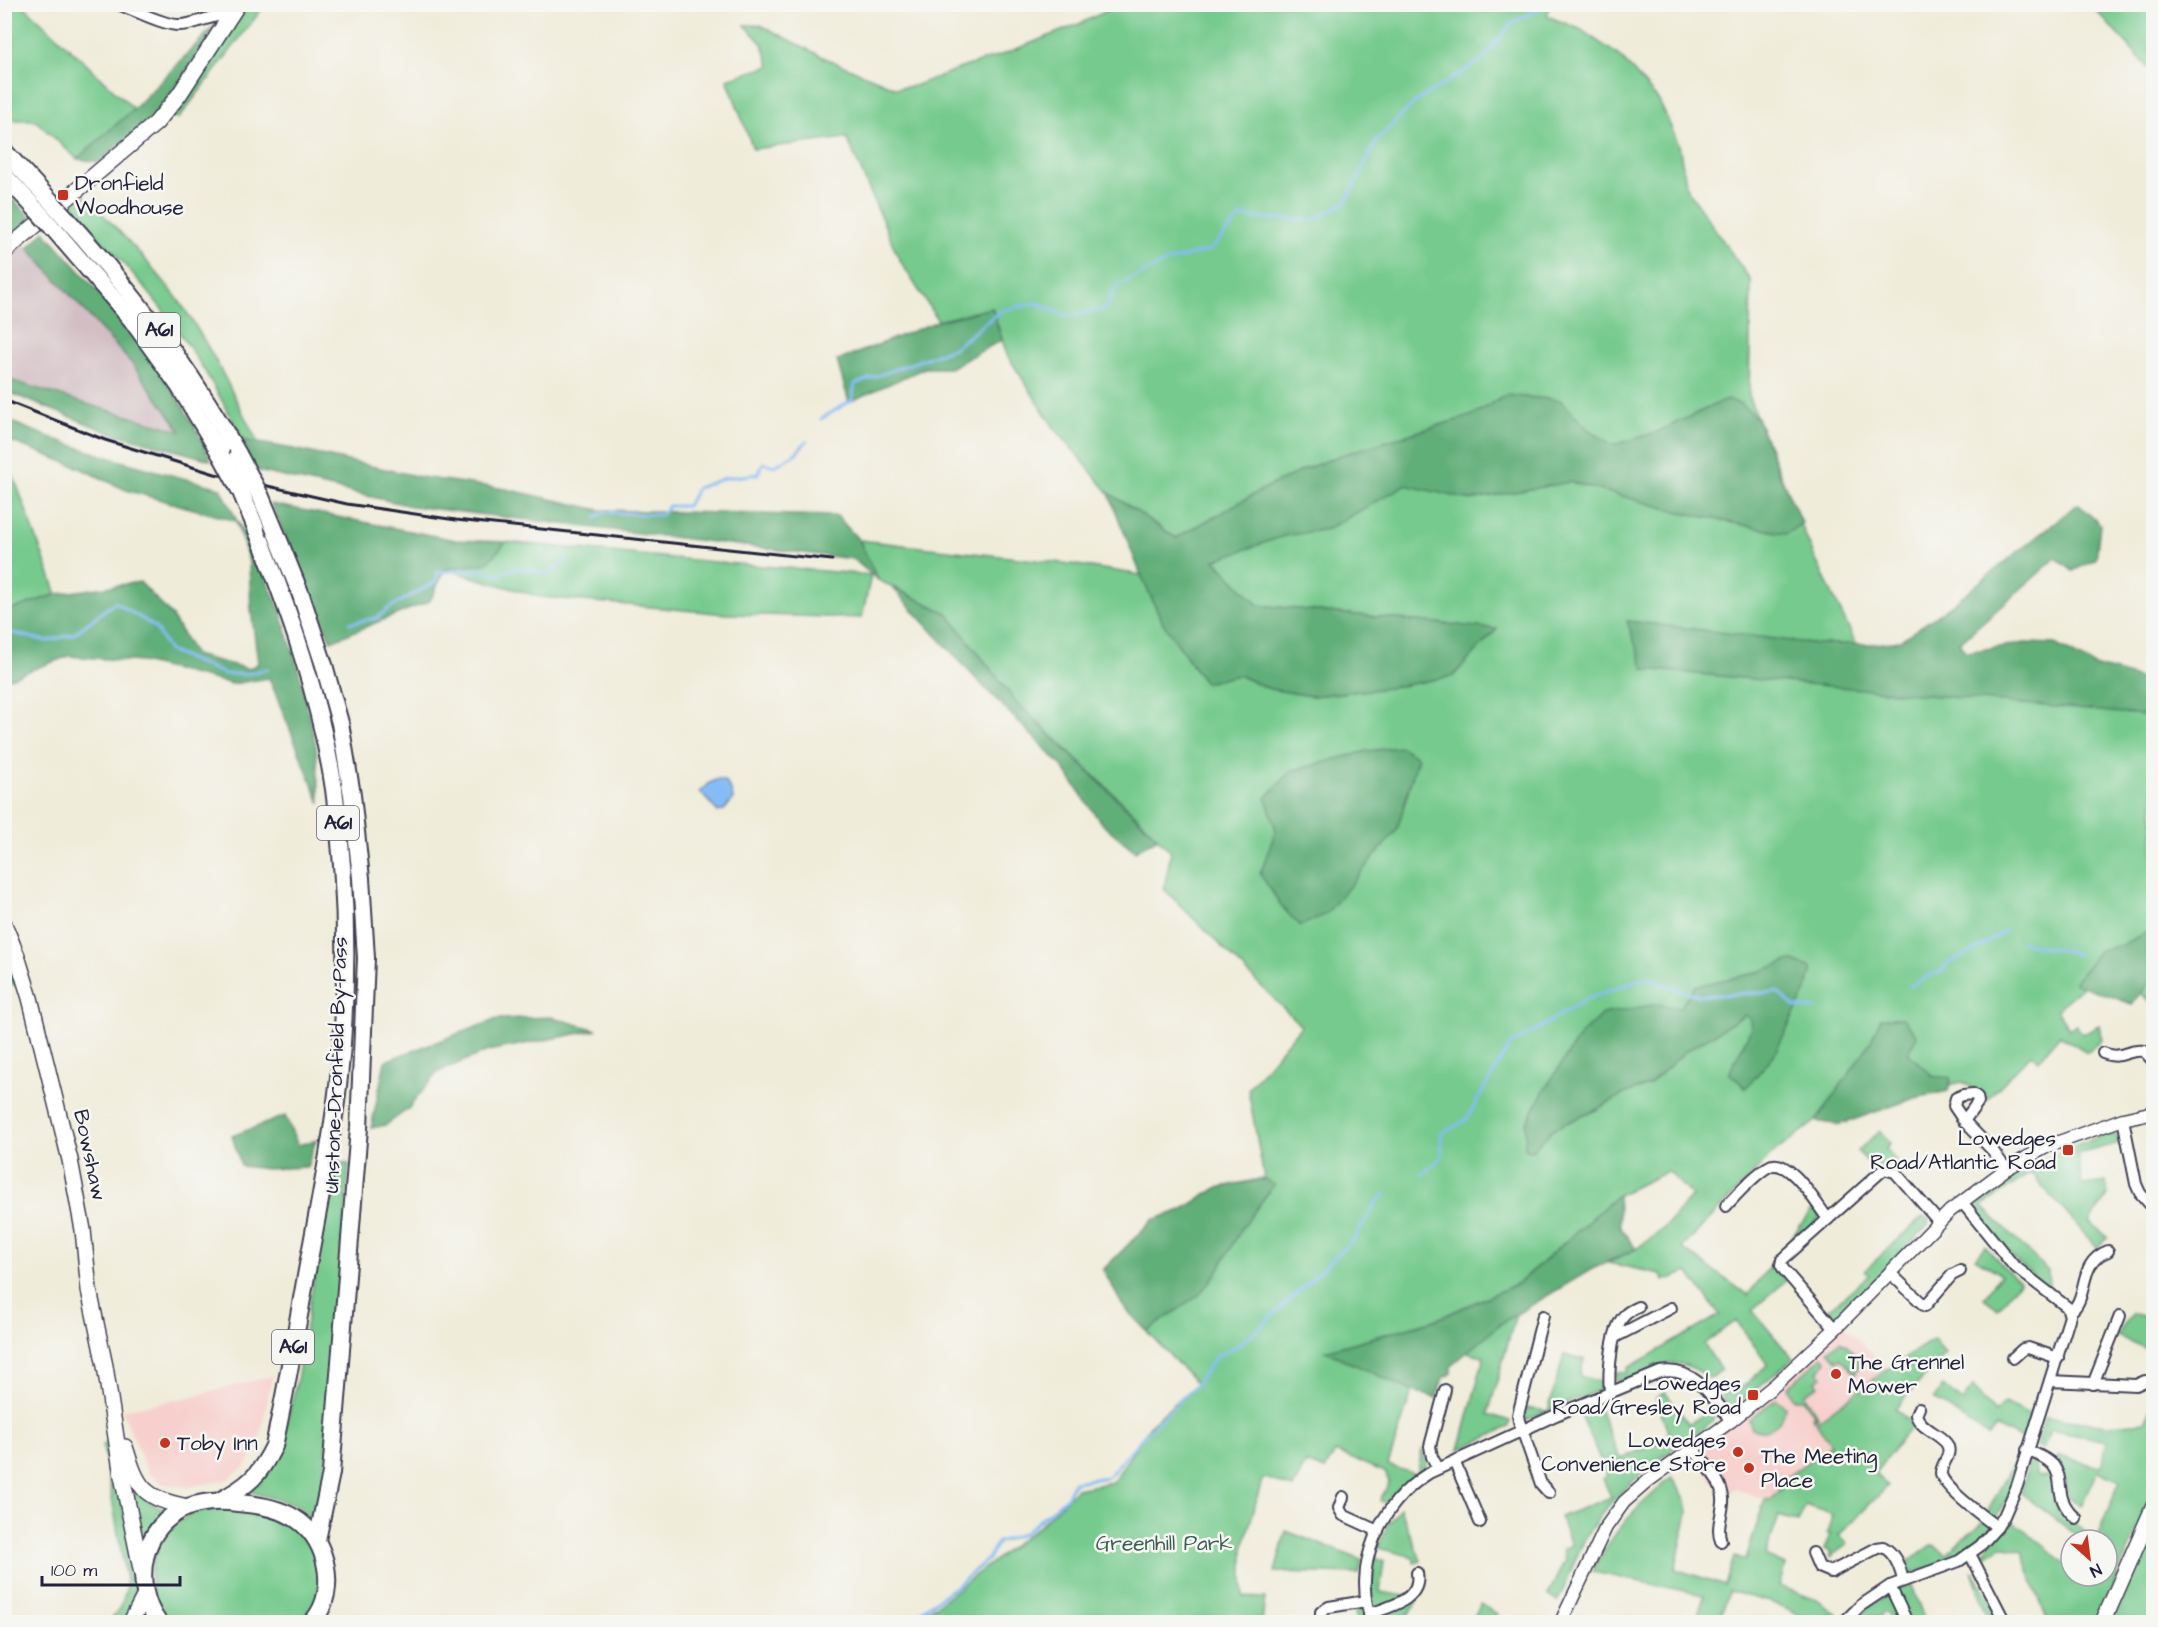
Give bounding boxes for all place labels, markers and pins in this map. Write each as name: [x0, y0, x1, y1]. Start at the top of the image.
place label: Dronfield Woodhouse: [75, 169, 184, 222]
marker: Dronfield Woodhouse: [56, 188, 70, 202]
place label: Lowedges Road/Atlantic Road: [1870, 1124, 2056, 1177]
marker: Lowedges Road/Atlantic Road: [2061, 1143, 2075, 1157]
place label: The Grennel Mower: [1848, 1348, 1964, 1401]
marker: The Grennel Mower: [1829, 1367, 1843, 1381]
place label: Lowedges Road/Gresley Road: [1552, 1369, 1741, 1424]
marker: Lowedges Road/Gresley Road: [1746, 1388, 1760, 1402]
place label: Lowedges Convenience Store: [1541, 1426, 1726, 1479]
place label: Toby Inn: [177, 1429, 258, 1460]
marker: Toby Inn: [158, 1436, 172, 1450]
place label: The Meeting Place: [1761, 1442, 1878, 1495]
marker: Lowedges Convenience Store: [1731, 1445, 1745, 1459]
marker: The Meeting Place: [1742, 1461, 1756, 1475]

